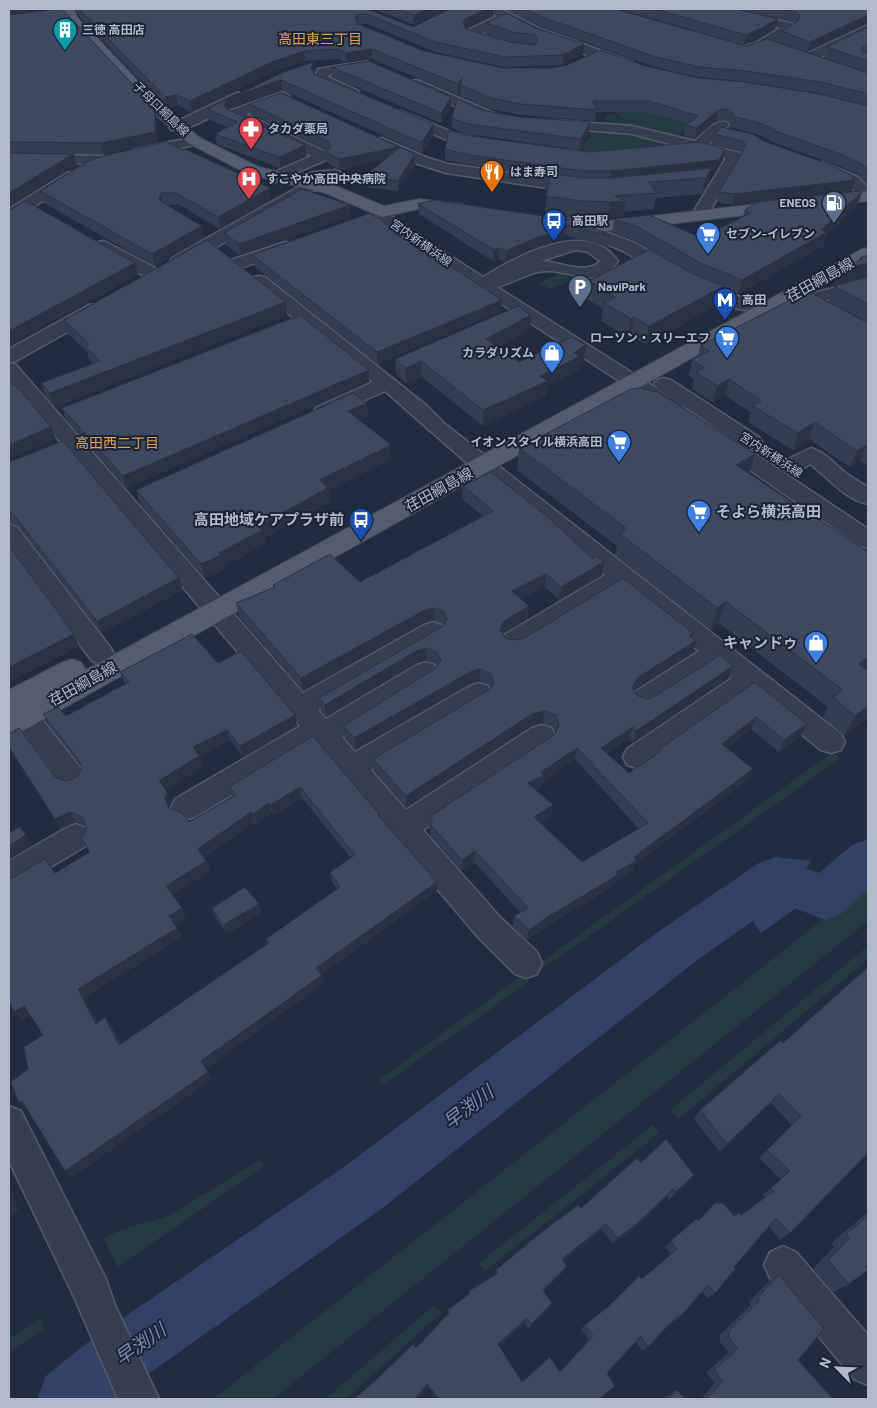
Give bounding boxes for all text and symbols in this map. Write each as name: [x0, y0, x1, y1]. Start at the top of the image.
building icon: 三徳 高田店: [52, 17, 78, 51]
place label: 三徳 高田店: [82, 22, 144, 36]
district label: 高田東三丁目: [278, 30, 362, 47]
street label: 子母口綱島線: [131, 78, 192, 138]
pharmacy icon: タカダ薬局: [238, 116, 264, 150]
place label: タカダ薬局: [268, 121, 328, 135]
restaurant icon: はま寿司: [479, 159, 505, 193]
place label: はま寿司: [510, 164, 558, 178]
hospital icon: すこやか高田中央病院: [236, 166, 262, 200]
place label: すこやか高田中央病院: [266, 171, 386, 185]
fuel station icon: ENEOS: [821, 190, 847, 224]
place label: ENEOS: [779, 195, 816, 209]
bus stop icon: 高田駅: [541, 208, 567, 242]
place label: 高田駅: [572, 213, 608, 227]
street label: 宮内新横浜線: [388, 216, 455, 269]
supermarket icon: セブン-イレブン: [695, 221, 721, 255]
place label: セブン-イレブン: [726, 226, 815, 240]
street label: 荏田綱島線: [782, 253, 857, 305]
parking icon: NaviPark: [567, 274, 593, 308]
place label: NaviPark: [598, 279, 646, 293]
metro station icon: 高田: [712, 287, 738, 321]
place label: 高田: [742, 292, 766, 306]
supermarket icon: ローソン・スリーエフ: [714, 325, 740, 359]
place label: ローソン・スリーエフ: [590, 330, 710, 344]
shop icon: カラダリズム: [539, 340, 565, 374]
place label: カラダリズム: [462, 345, 534, 359]
supermarket icon: イオンスタイル横浜高田: [606, 429, 632, 463]
street label: 宮内新横浜線: [738, 429, 806, 480]
district label: 高田西二丁目: [75, 434, 159, 451]
place label: イオンスタイル横浜高田: [470, 434, 602, 448]
street label: 荏田綱島線: [401, 463, 476, 515]
supermarket icon: そよら横浜高田: [686, 499, 712, 533]
place label: そよら横浜高田: [716, 502, 821, 520]
bus stop icon: 高田地域ケアプラザ前: [348, 507, 374, 541]
place label: 高田地域ケアプラザ前: [194, 510, 344, 528]
shop icon: キャンドゥ: [803, 630, 829, 664]
place label: キャンドゥ: [723, 633, 798, 651]
street label: 荏田綱島線: [45, 657, 120, 709]
water label: 早渕川: [438, 1079, 499, 1133]
water label: 早渕川: [110, 1317, 171, 1369]
north arrow: [812, 1343, 862, 1393]
text: N: [815, 1355, 834, 1370]

